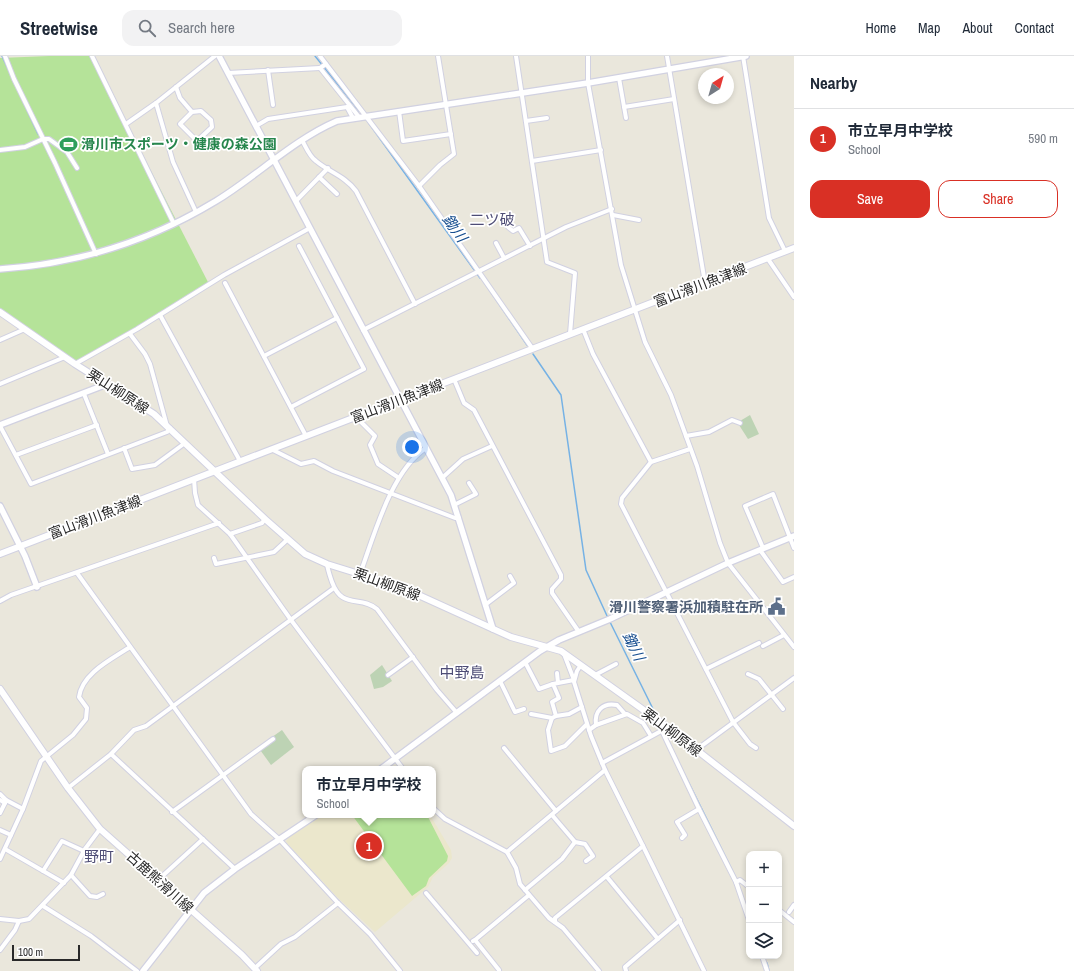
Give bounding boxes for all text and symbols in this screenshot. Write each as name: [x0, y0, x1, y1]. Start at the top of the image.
search box: [122, 10, 402, 46]
text: Streetwise: [20, 15, 98, 41]
icon: search: [136, 17, 158, 39]
text: Search here: [168, 17, 235, 38]
text: Home: [865, 19, 896, 37]
text: Map: [918, 19, 940, 37]
text: About: [962, 19, 992, 37]
text: Contact: [1014, 19, 1054, 37]
north arrow: [698, 68, 734, 104]
text: Nearby: [810, 71, 857, 94]
text: 市立早月中学校: [848, 120, 953, 141]
text: 1: [820, 130, 826, 147]
text: 590 m: [1028, 130, 1058, 147]
sports icon: 滑川市スポーツ・健康の森公園: [58, 134, 78, 154]
place label: 滑川市スポーツ・健康の森公園: [81, 135, 277, 153]
text: School: [848, 141, 881, 158]
button: Save: [810, 180, 930, 218]
button: Share: [938, 180, 1058, 218]
district label: 二ツ破: [469, 209, 515, 230]
water label: 鋤川: [438, 210, 473, 248]
street label: 富山滑川魚津線: [651, 259, 749, 311]
street label: 栗山柳原線: [84, 364, 152, 418]
street label: 富山滑川魚津線: [348, 375, 446, 427]
your location: [402, 437, 422, 457]
street label: 富山滑川魚津線: [46, 491, 144, 543]
street label: 栗山柳原線: [351, 564, 423, 604]
public building icon: 滑川警察署浜加積駐在所: [766, 597, 786, 617]
place label: 滑川警察署浜加積駐在所: [609, 598, 763, 616]
water label: 鋤川: [618, 628, 651, 666]
district label: 中野島: [439, 662, 485, 683]
street label: 栗山柳原線: [639, 704, 705, 760]
popup: [302, 766, 436, 818]
text: 市立早月中学校: [316, 774, 422, 795]
text: School: [316, 795, 349, 812]
pin: 1: [356, 831, 382, 861]
district label: 野町: [84, 846, 114, 867]
street label: 古鹿熊滑川線: [123, 847, 197, 917]
map controls: [746, 851, 782, 959]
button: +: [746, 851, 782, 887]
button: −: [746, 887, 782, 923]
button: layers: [746, 923, 782, 959]
scale bar: [12, 943, 80, 962]
text: 100 m: [18, 945, 43, 959]

